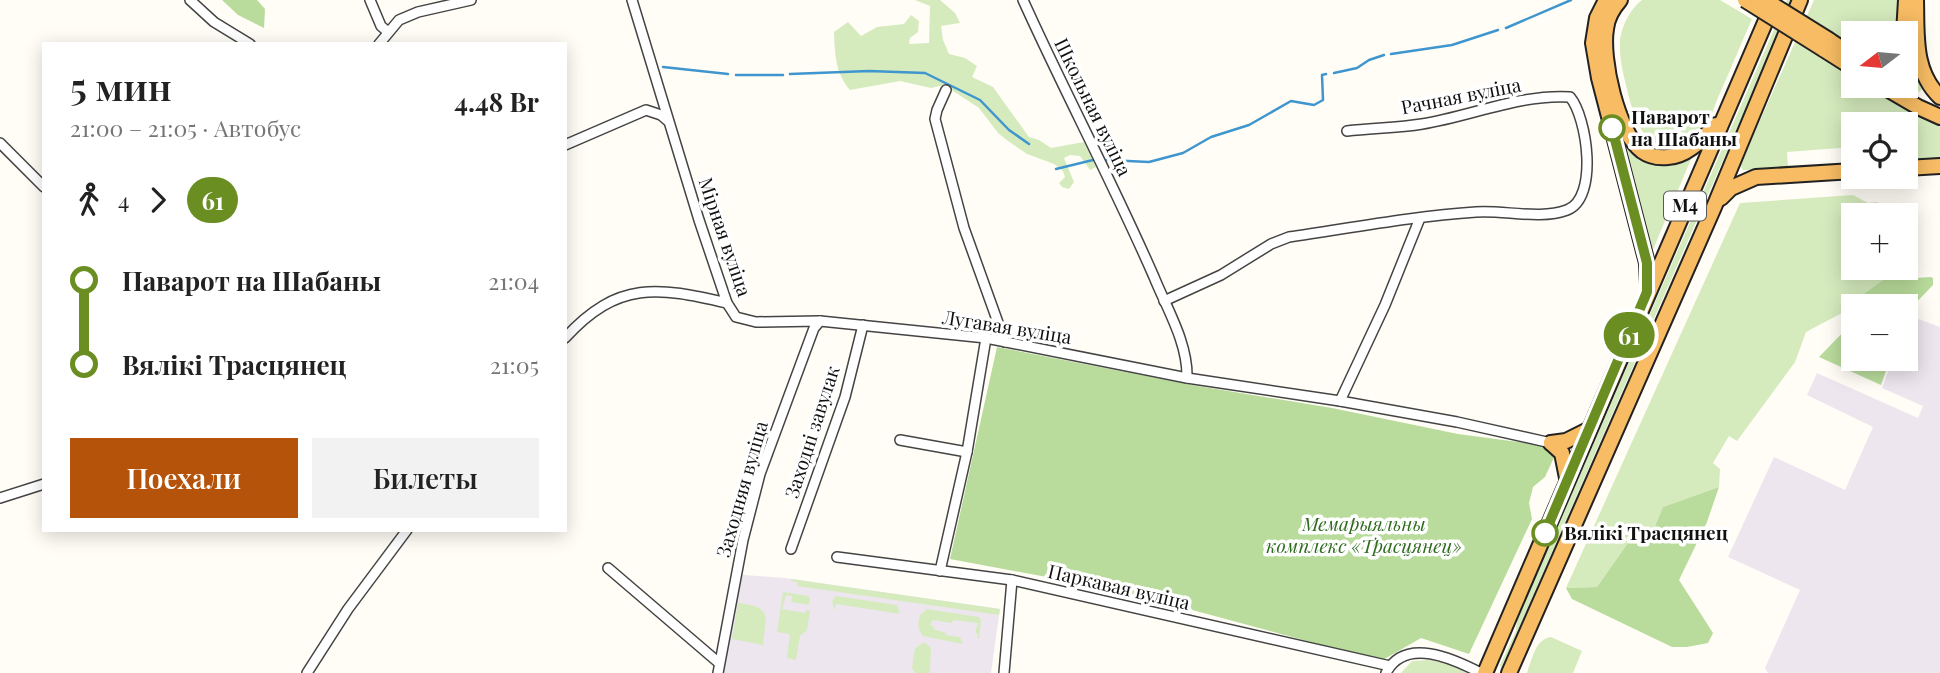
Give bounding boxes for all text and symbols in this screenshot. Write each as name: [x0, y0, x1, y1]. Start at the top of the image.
north arrow: [1841, 21, 1918, 98]
map controls: [1841, 21, 1918, 371]
street label: Школьная вуліца: [1049, 33, 1139, 180]
text: 5 мин: [70, 60, 172, 111]
street label: Рачная вуліца: [1399, 71, 1524, 119]
text: 4.48 Br: [454, 84, 539, 119]
place label: Паварот на Шабаны: [1631, 103, 1737, 151]
text: 21:00 – 21:05 · Автобус: [70, 112, 301, 143]
button: locate: [1841, 112, 1918, 189]
marker: Паварот на Шабаны: [1599, 115, 1625, 141]
street label: Мірная вуліца: [693, 174, 759, 300]
icon: walk: [70, 181, 108, 219]
icon: forward: [139, 181, 177, 219]
text: 4: [118, 184, 129, 215]
text: 61: [201, 184, 224, 216]
road number: М4: [1664, 191, 1706, 220]
button: +: [1841, 203, 1918, 280]
text: Паварот на Шабаны: [122, 263, 381, 298]
text: 21:04: [488, 265, 539, 296]
button: −: [1841, 294, 1918, 371]
street label: Лугавая вуліца: [940, 303, 1074, 349]
line badge: 61: [1598, 312, 1660, 358]
text: 61: [1618, 319, 1640, 351]
text: Вялікі Трасцянец: [122, 347, 346, 382]
text: 21:05: [490, 349, 539, 380]
street label: Заходні завулак: [777, 362, 845, 501]
street label: Заходняя вуліца: [709, 417, 773, 560]
button: Поехали: [70, 438, 298, 518]
button: Билеты: [312, 438, 539, 518]
park label: Мемарыяльны комплекс «Трасцянец»: [1266, 510, 1462, 558]
place label: Вялікі Трасцянец: [1564, 519, 1728, 545]
marker: Вялікі Трасцянец: [1532, 520, 1558, 546]
street label: Паркавая вуліца: [1046, 557, 1193, 615]

